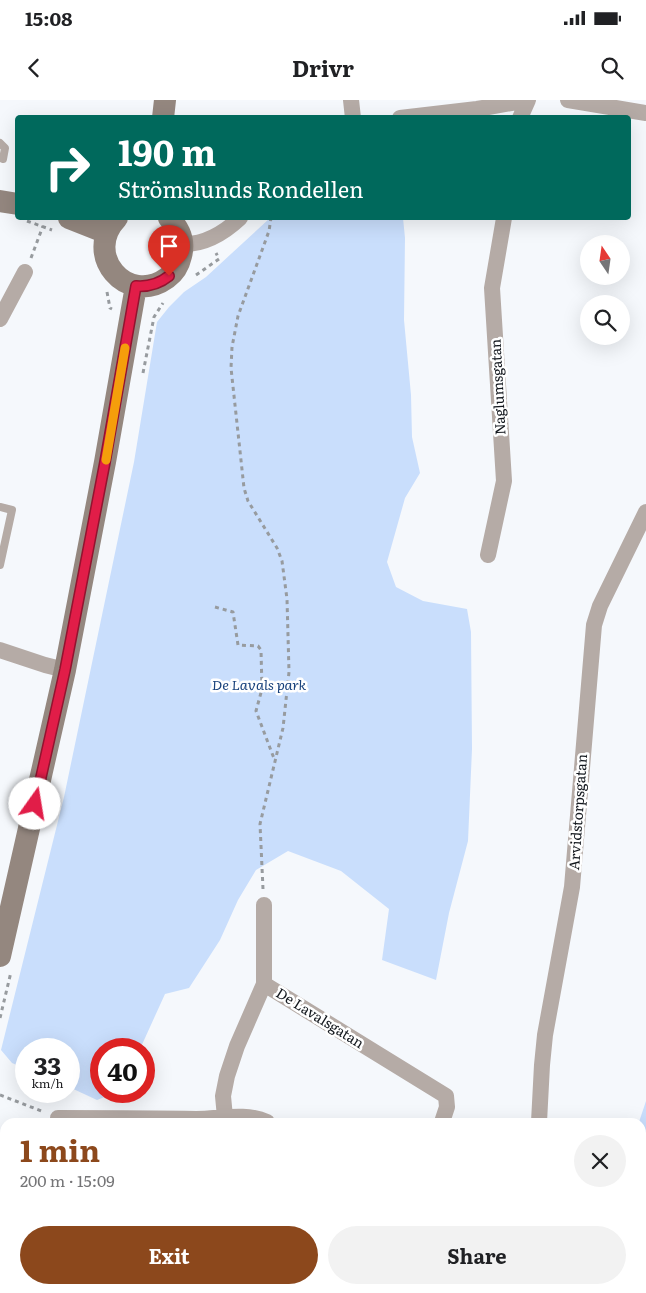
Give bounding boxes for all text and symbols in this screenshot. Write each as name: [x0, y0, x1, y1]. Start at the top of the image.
text: 15:08: [25, 4, 72, 32]
text: Drivr: [292, 51, 354, 84]
icon: back: [20, 54, 48, 82]
icon: search: [598, 54, 626, 82]
text: 190 m: [118, 125, 216, 177]
icon: right: [35, 135, 100, 200]
text: Strömslunds Rondellen: [118, 172, 364, 205]
pin: [148, 225, 190, 276]
icon: arrive: [155, 232, 183, 260]
north arrow: [580, 235, 630, 285]
map controls: [580, 235, 630, 345]
button: search: [580, 295, 630, 345]
street label: Naglumsgatan: [484, 338, 510, 436]
park label: De Lavals park: [212, 674, 306, 694]
street label: Arvidstorpsgatan: [563, 753, 591, 871]
position arrow: [8, 777, 60, 829]
street label: De Lavalsgatan: [273, 982, 368, 1052]
speed limit sign: 40: [90, 1038, 155, 1103]
text: 33: [34, 1046, 61, 1083]
text: km/h: [32, 1074, 63, 1092]
text: 1 min: [20, 1127, 100, 1171]
button: close: [574, 1135, 626, 1187]
text: 200 m · 15:09: [20, 1168, 115, 1192]
button: Exit: [20, 1226, 318, 1284]
button: Share: [328, 1226, 626, 1284]

